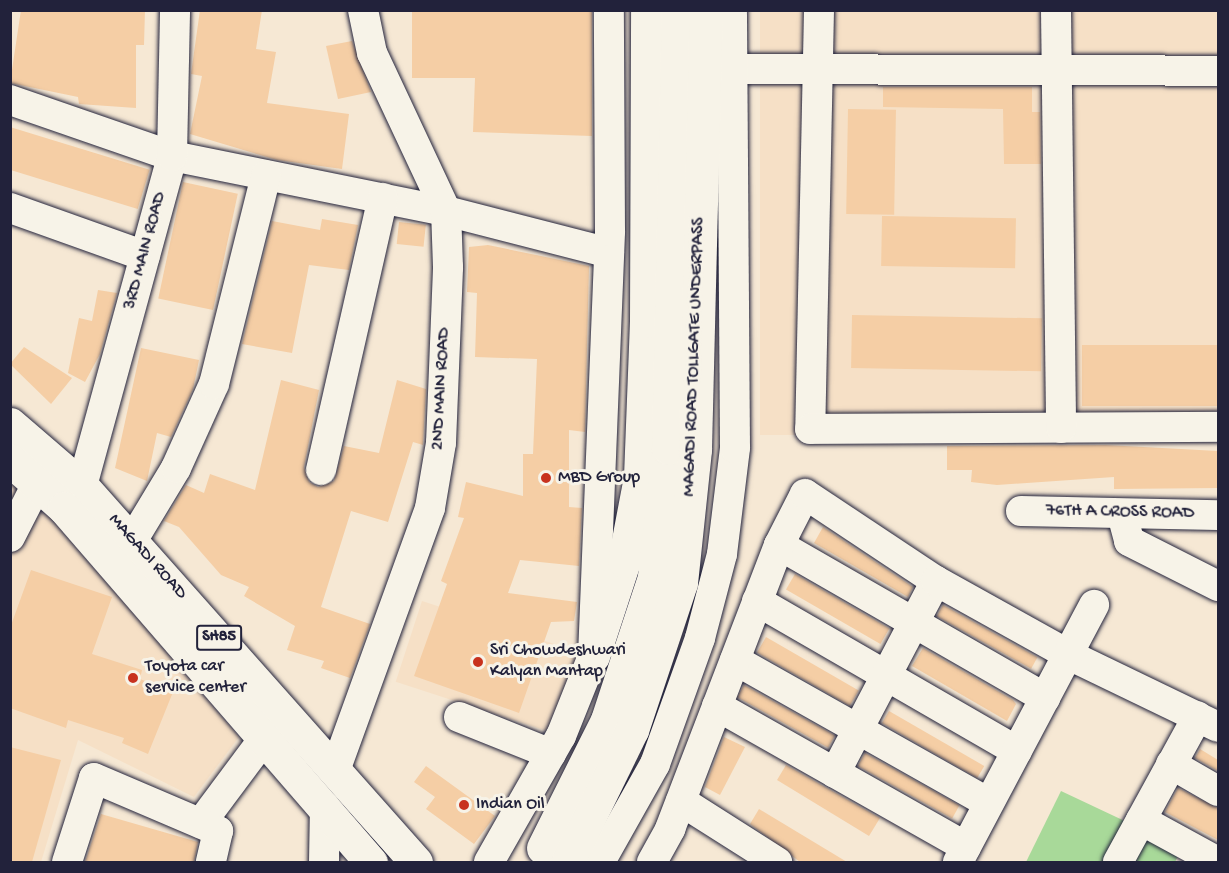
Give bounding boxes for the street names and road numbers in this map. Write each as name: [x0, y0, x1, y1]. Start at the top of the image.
street label: 3RD MAIN ROAD: [120, 190, 172, 312]
street label: MAGADI ROAD TOLLGATE UNDERPASS: [679, 217, 711, 497]
street label: 2ND MAIN ROAD: [428, 327, 456, 451]
street label: 76TH A CROSS ROAD: [1046, 501, 1194, 525]
street label: MAGADI ROAD: [103, 510, 191, 604]
road number: SH85: [195, 625, 243, 651]

